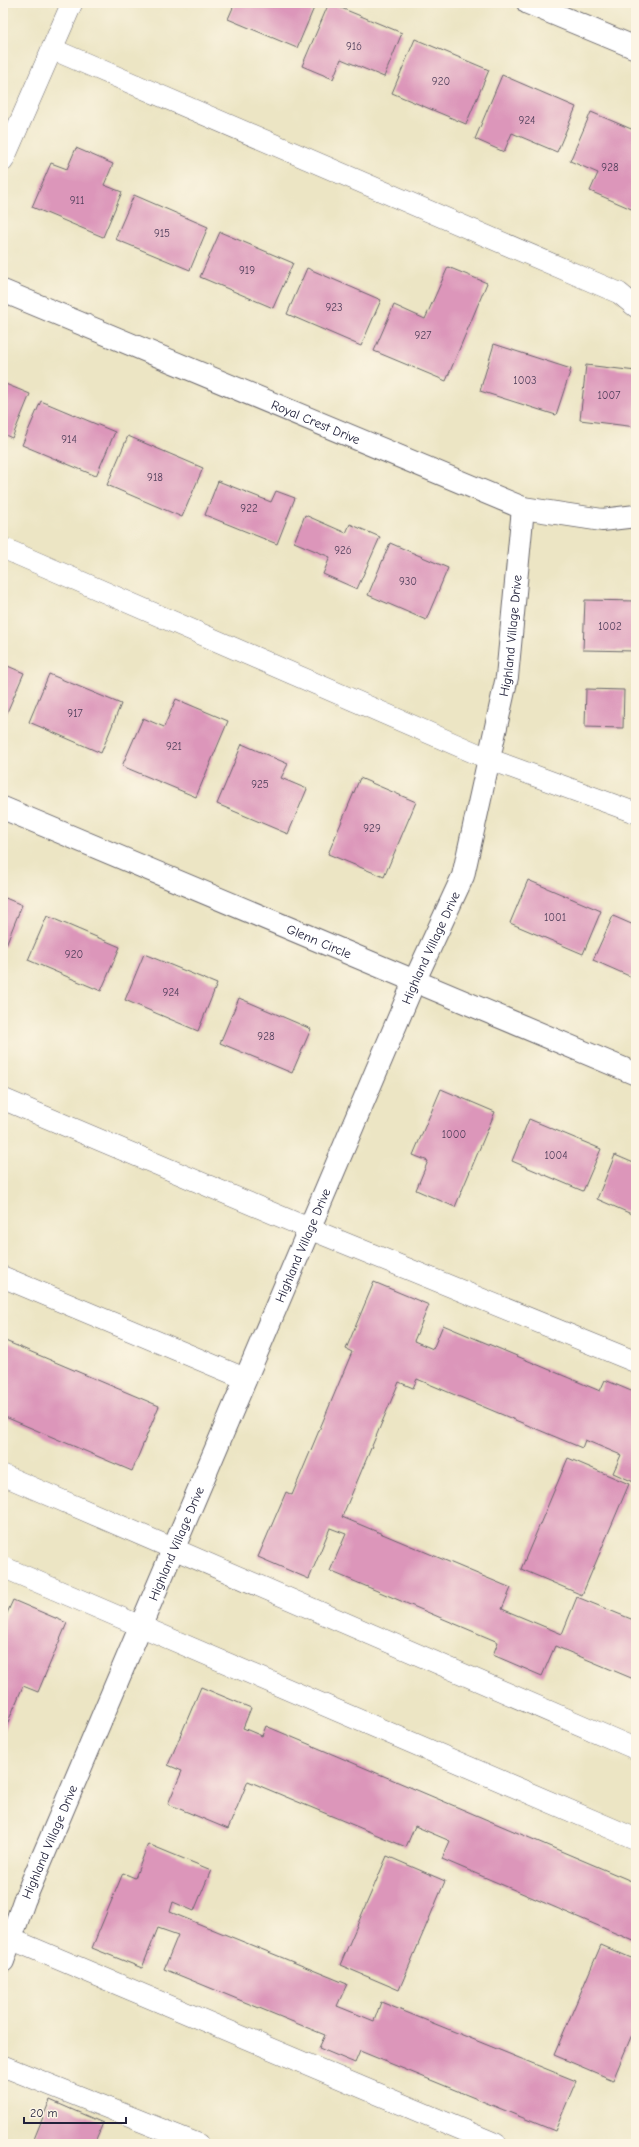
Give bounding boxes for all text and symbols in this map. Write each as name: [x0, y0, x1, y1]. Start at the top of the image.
house number: 916: [346, 40, 362, 53]
house number: 920: [432, 75, 450, 88]
house number: 924: [519, 114, 535, 127]
house number: 928: [601, 161, 619, 174]
house number: 911: [70, 194, 84, 207]
house number: 915: [154, 227, 170, 240]
house number: 919: [239, 264, 255, 277]
house number: 923: [325, 301, 343, 314]
house number: 927: [415, 329, 431, 342]
house number: 1003: [513, 374, 537, 387]
house number: 1007: [598, 389, 620, 402]
street label: Royal Crest Drive: [269, 396, 363, 447]
house number: 914: [61, 433, 77, 446]
house number: 918: [147, 471, 163, 484]
house number: 922: [240, 502, 258, 515]
house number: 926: [334, 544, 352, 557]
street label: Highland Village Drive: [495, 574, 524, 698]
house number: 930: [399, 575, 417, 588]
house number: 1002: [598, 620, 622, 633]
house number: 917: [67, 707, 83, 720]
house number: 921: [166, 740, 182, 753]
house number: 925: [251, 778, 269, 791]
house number: 929: [363, 822, 381, 835]
street label: Highland Village Drive: [398, 888, 463, 1006]
house number: 1001: [544, 911, 566, 924]
street label: Glenn Circle: [285, 921, 354, 961]
house number: 920: [65, 948, 83, 961]
house number: 924: [163, 986, 179, 999]
house number: 928: [257, 1030, 275, 1043]
house number: 1000: [442, 1128, 466, 1141]
house number: 1004: [544, 1149, 568, 1162]
street label: Highland Village Drive: [272, 1185, 333, 1304]
street label: Highland Village Drive: [145, 1484, 207, 1603]
street label: Highland Village Drive: [18, 1782, 80, 1901]
scale bar: [24, 2099, 126, 2125]
text: 20 m: [30, 2106, 58, 2120]

